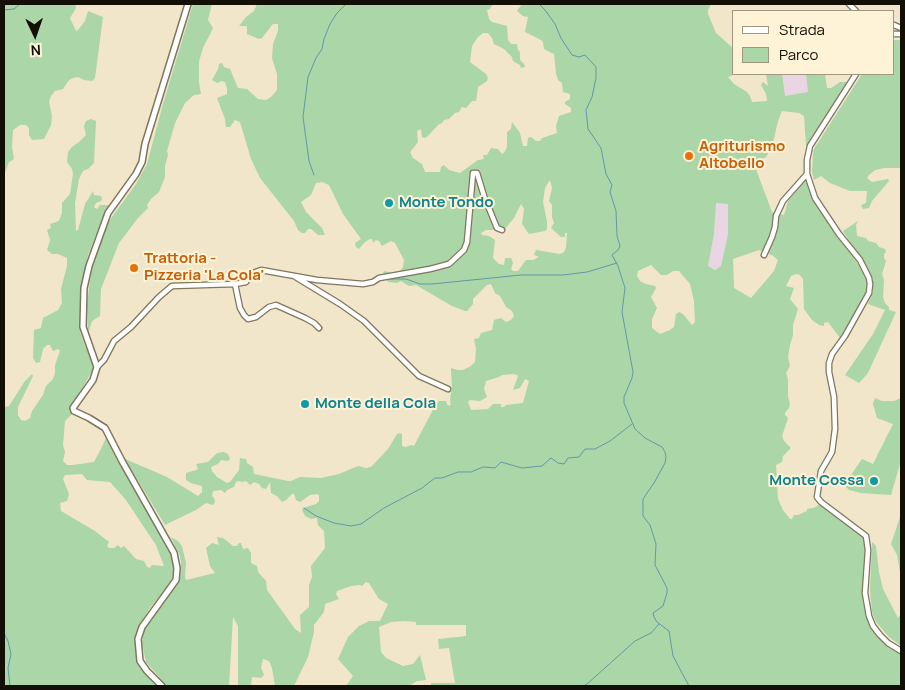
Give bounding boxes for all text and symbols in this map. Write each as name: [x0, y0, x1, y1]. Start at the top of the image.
north arrow: [10, 10, 60, 60]
legend: [732, 10, 895, 75]
text: Strada: [779, 19, 825, 40]
text: N: [30, 41, 41, 60]
text: Parco: [779, 44, 818, 65]
place label: Agriturismo Altobello: [699, 138, 785, 173]
marker: Agriturismo Altobello: [683, 150, 695, 162]
place label: Monte Tondo: [399, 194, 494, 212]
marker: Monte Tondo: [383, 197, 395, 209]
place label: Trattoria - Pizzeria 'La Cola': [144, 250, 264, 285]
marker: Trattoria - Pizzeria 'La Cola': [128, 262, 140, 274]
place label: Monte della Cola: [315, 395, 436, 413]
marker: Monte della Cola: [299, 398, 311, 410]
place label: Monte Cossa: [769, 472, 864, 490]
marker: Monte Cossa: [868, 475, 880, 487]

